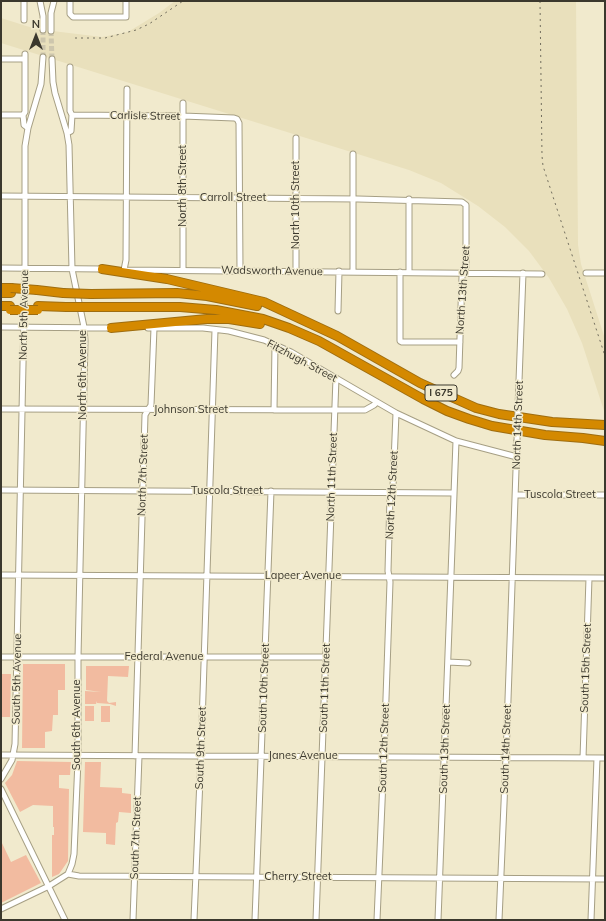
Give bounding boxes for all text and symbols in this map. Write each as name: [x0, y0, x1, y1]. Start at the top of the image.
north arrow: [16, 16, 56, 56]
text: N: [32, 17, 40, 31]
street label: Carlisle Street: [110, 109, 180, 123]
street label: North 8th Street: [176, 145, 190, 227]
street label: North 10th Street: [289, 161, 303, 249]
street label: Carroll Street: [200, 191, 266, 205]
street label: North 13th Street: [453, 245, 473, 335]
street label: Wadsworth Avenue: [221, 264, 323, 278]
street label: North 5th Avenue: [17, 270, 31, 360]
street label: North 6th Avenue: [76, 330, 90, 420]
street label: Fitzhugh Street: [265, 337, 339, 385]
street label: North 14th Street: [510, 380, 526, 470]
road number: I 675: [425, 385, 457, 401]
street label: Johnson Street: [154, 403, 228, 417]
street label: North 11th Street: [324, 432, 340, 522]
street label: North 7th Street: [135, 434, 151, 516]
street label: North 12th Street: [383, 450, 401, 540]
street label: Tuscola Street: [191, 484, 263, 498]
street label: Tuscola Street: [524, 488, 596, 502]
street label: Lapeer Avenue: [265, 569, 341, 583]
street label: South 15th Street: [578, 623, 594, 713]
street label: South 5th Avenue: [10, 634, 24, 724]
street label: South 10th Street: [256, 643, 272, 733]
street label: South 11th Street: [317, 643, 333, 733]
street label: Federal Avenue: [125, 650, 203, 664]
street label: South 6th Avenue: [70, 680, 84, 770]
street label: South 12th Street: [376, 703, 392, 793]
street label: South 13th Street: [437, 704, 453, 794]
street label: South 14th Street: [498, 704, 514, 794]
street label: South 9th Street: [193, 706, 209, 790]
street label: Janes Avenue: [268, 749, 338, 763]
street label: South 7th Street: [128, 796, 144, 880]
street label: Cherry Street: [264, 870, 332, 884]

